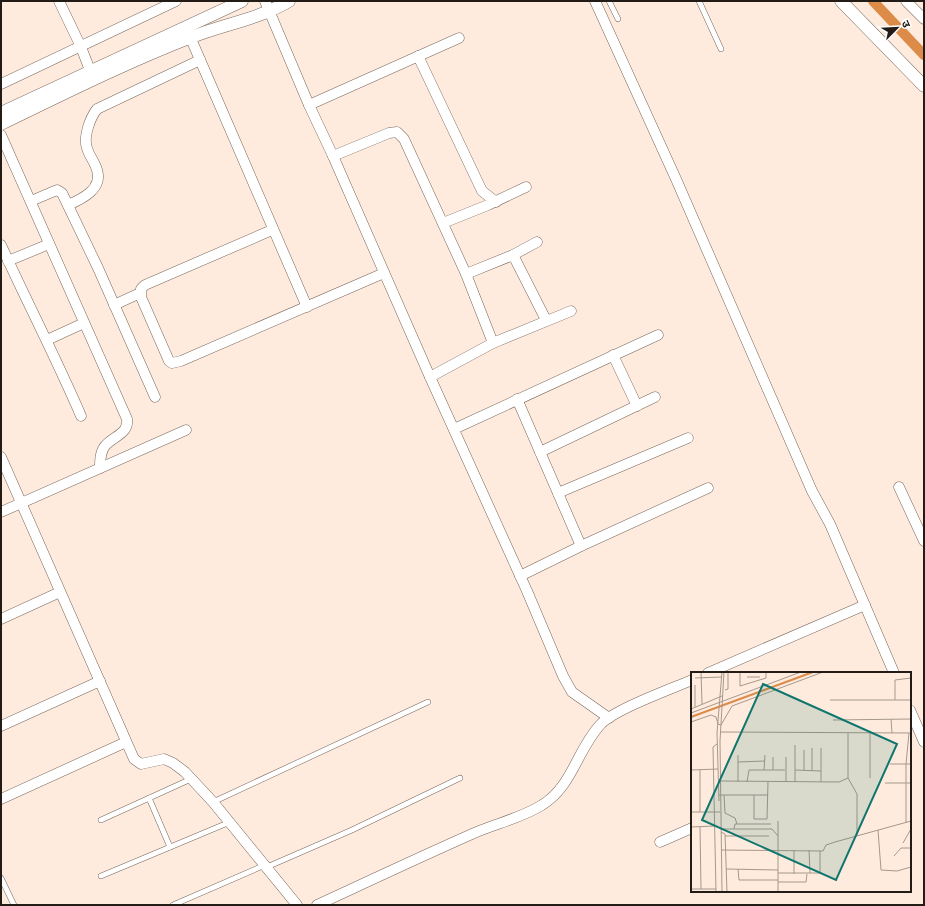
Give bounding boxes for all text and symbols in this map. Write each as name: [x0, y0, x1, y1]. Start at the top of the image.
north arrow: [877, 8, 917, 48]
text: उ: [899, 19, 913, 30]
inset map: [691, 672, 911, 892]

